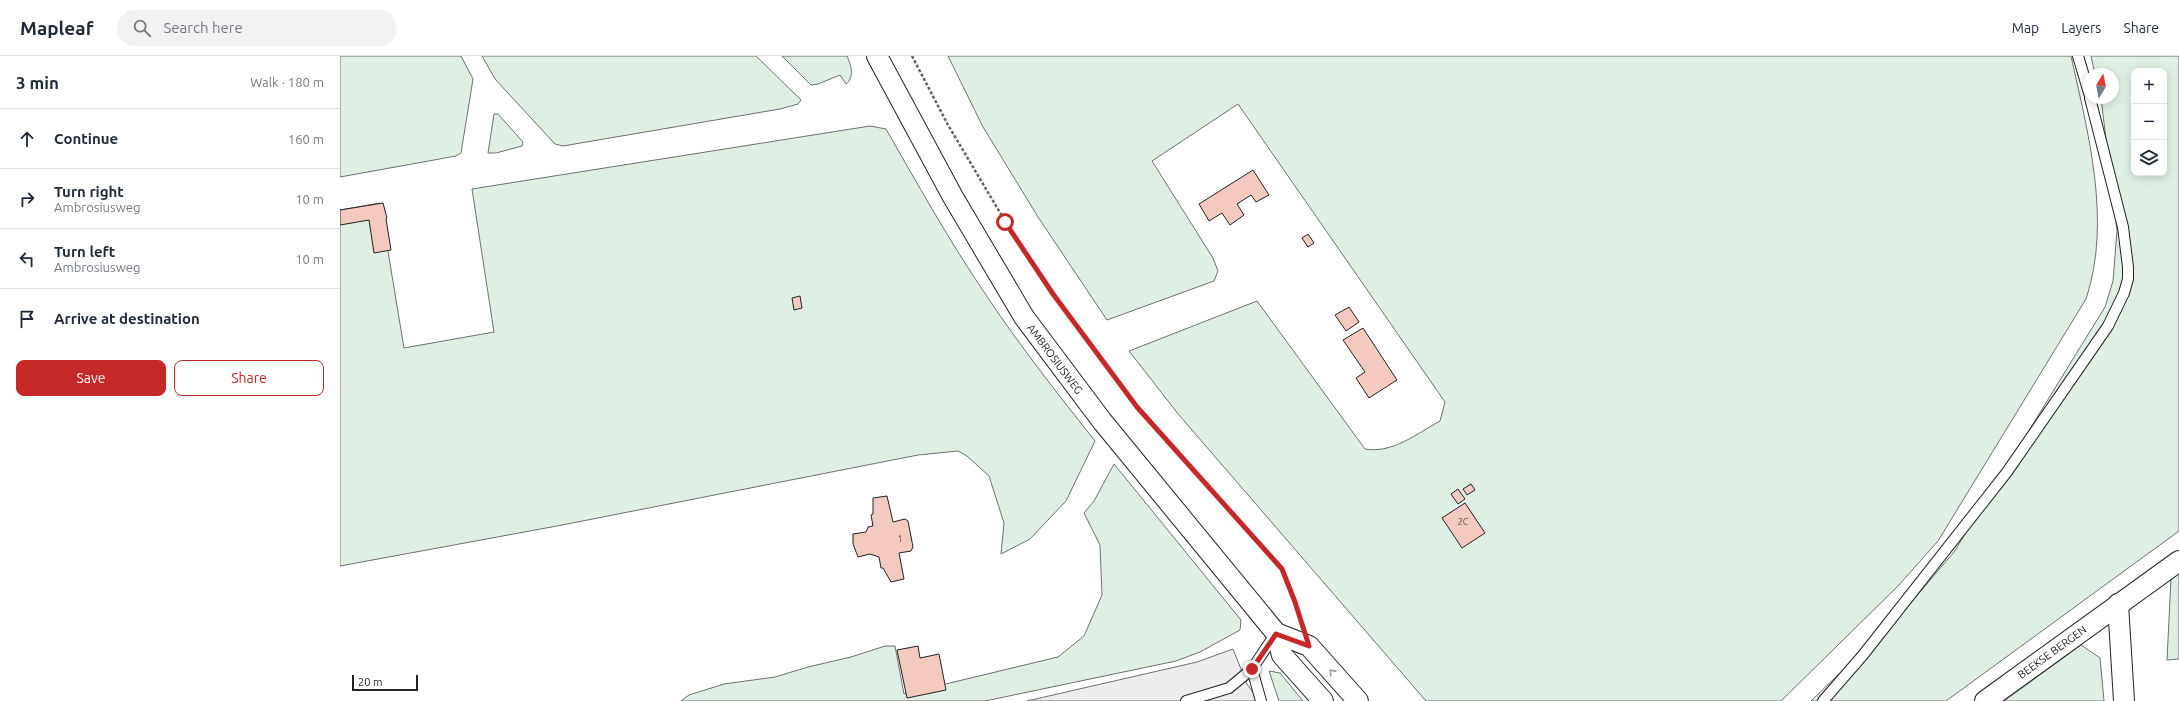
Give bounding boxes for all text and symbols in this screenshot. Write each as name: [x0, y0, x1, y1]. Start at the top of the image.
search box: [117, 10, 397, 46]
text: Mapleaf: [20, 17, 93, 39]
icon: search: [131, 17, 153, 39]
text: Search here: [163, 19, 243, 36]
text: Map: [2012, 20, 2039, 36]
text: Layers: [2061, 20, 2101, 36]
text: Share: [2123, 20, 2159, 36]
north arrow: [2083, 68, 2119, 104]
map controls: [2131, 68, 2167, 176]
button: +: [2131, 68, 2167, 104]
text: 3 min: [16, 73, 59, 92]
text: Walk · 180 m: [250, 75, 324, 89]
button: −: [2131, 104, 2167, 140]
icon: ahead: [16, 128, 38, 150]
text: Continue: [54, 130, 118, 147]
text: 160 m: [288, 132, 324, 146]
button: layers: [2131, 140, 2167, 176]
text: Turn right: [54, 183, 124, 200]
icon: right: [16, 188, 38, 210]
text: 10 m: [295, 192, 324, 206]
text: Ambrosiusweg: [54, 200, 140, 214]
route start: [996, 213, 1014, 231]
text: Turn left: [54, 243, 115, 260]
icon: left: [16, 248, 38, 270]
text: 10 m: [295, 252, 324, 266]
text: Ambrosiusweg: [54, 260, 140, 274]
icon: arrive: [16, 308, 38, 330]
text: Arrive at destination: [54, 310, 200, 327]
street label: AMBROSIUSWEG: [1025, 322, 1085, 396]
button: Save: [16, 360, 166, 396]
button: Share: [174, 360, 324, 396]
house number: 2C: [1458, 517, 1469, 527]
house number: 1: [897, 534, 903, 544]
street label: BEEKSE BERGEN: [2015, 623, 2089, 681]
route end: [1243, 660, 1261, 678]
one-way arrow: [1330, 669, 1337, 677]
scale bar: [352, 673, 418, 692]
text: 20 m: [358, 676, 382, 688]

